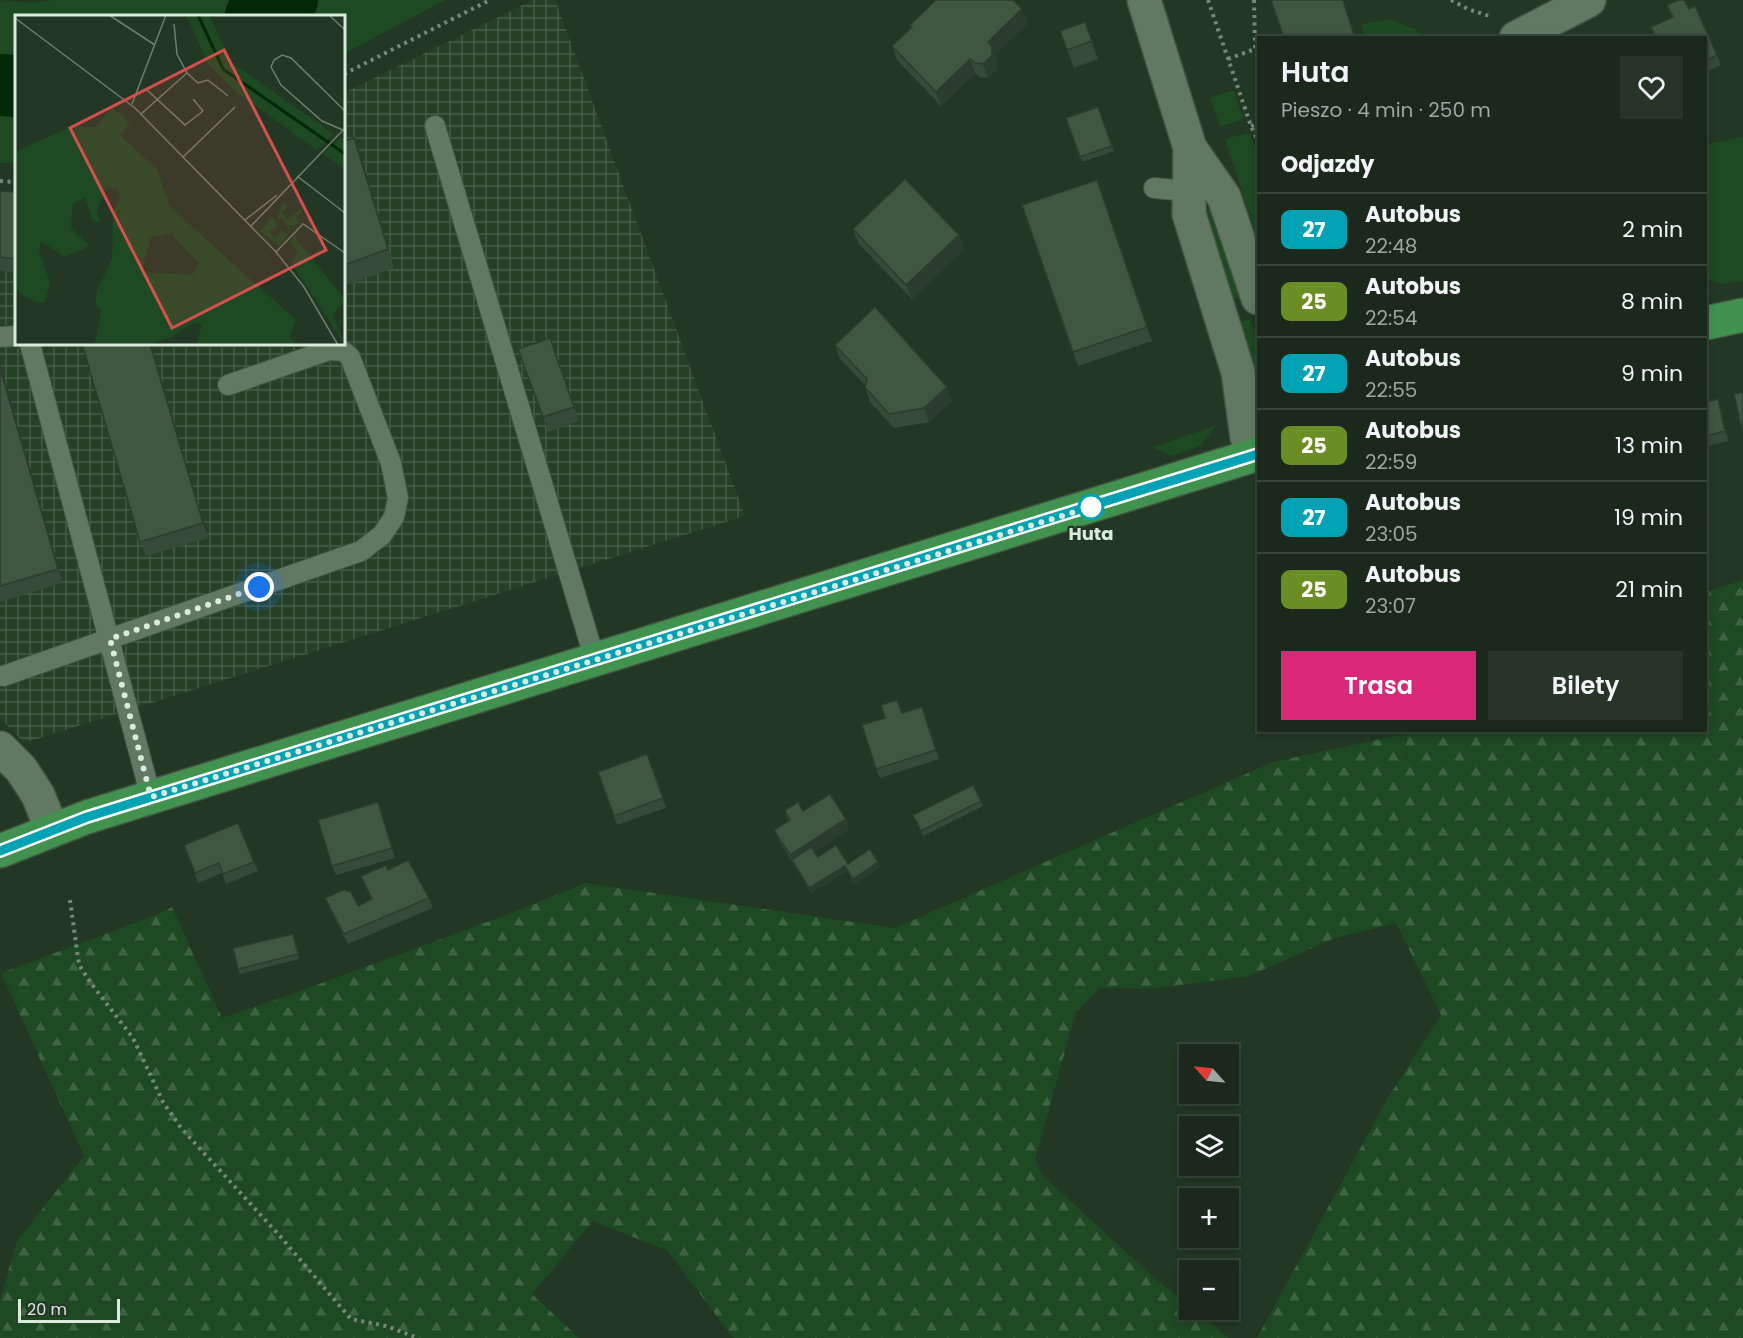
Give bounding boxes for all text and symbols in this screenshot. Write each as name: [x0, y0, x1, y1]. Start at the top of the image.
inset map: [15, 15, 345, 345]
text: Huta: [1281, 53, 1349, 92]
button: heart: [1620, 56, 1683, 119]
text: Pieszo · 4 min · 250 m: [1281, 96, 1491, 124]
text: Odjazdy: [1281, 149, 1374, 180]
text: Autobus: [1365, 199, 1461, 230]
text: 2 min: [1622, 214, 1683, 245]
text: 27: [1302, 215, 1326, 244]
text: 22:48: [1365, 232, 1417, 260]
text: Autobus: [1365, 271, 1461, 302]
text: 8 min: [1621, 286, 1683, 317]
text: 25: [1301, 287, 1327, 316]
text: 22:54: [1365, 304, 1417, 332]
text: Autobus: [1365, 343, 1461, 374]
text: 9 min: [1621, 358, 1683, 389]
text: 27: [1302, 359, 1326, 388]
text: 22:55: [1365, 376, 1417, 404]
text: Autobus: [1365, 415, 1461, 446]
text: 13 min: [1615, 430, 1683, 461]
text: 25: [1301, 431, 1327, 460]
text: 22:59: [1365, 448, 1417, 476]
text: Autobus: [1365, 487, 1461, 518]
marker: Huta: [1078, 494, 1104, 520]
text: 19 min: [1614, 502, 1683, 533]
text: 27: [1302, 503, 1326, 532]
text: 23:05: [1365, 520, 1418, 548]
place label: Huta: [1069, 521, 1113, 546]
text: Autobus: [1365, 559, 1461, 590]
your location: [244, 572, 274, 602]
text: 21 min: [1615, 574, 1683, 605]
text: 25: [1301, 575, 1327, 604]
text: 23:07: [1365, 592, 1416, 620]
button: Trasa: [1281, 651, 1476, 720]
button: Bilety: [1488, 651, 1683, 720]
north arrow: [1179, 1044, 1239, 1104]
map controls: [1179, 1044, 1239, 1320]
button: layers: [1179, 1116, 1239, 1176]
button: +: [1179, 1188, 1239, 1248]
button: −: [1179, 1260, 1239, 1320]
scale bar: [18, 1296, 120, 1324]
text: 20 m: [27, 1298, 67, 1321]

